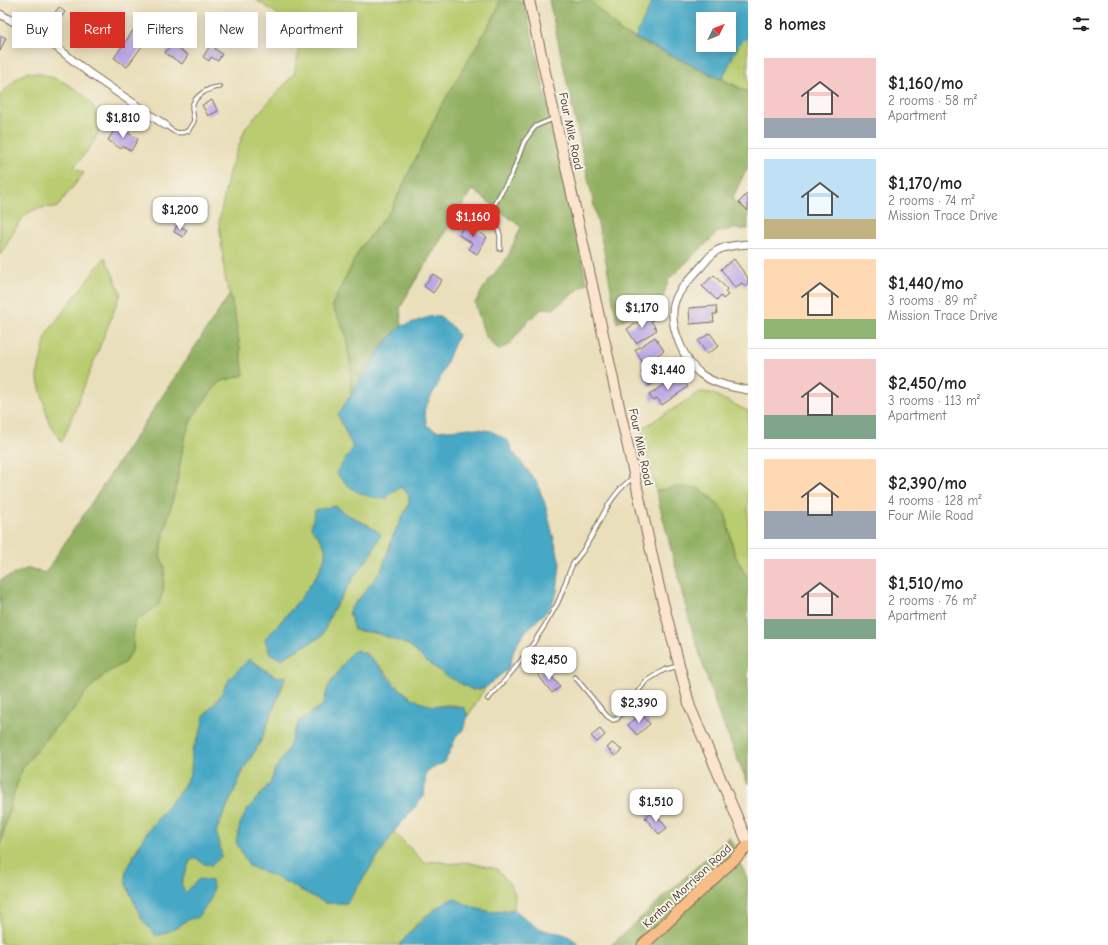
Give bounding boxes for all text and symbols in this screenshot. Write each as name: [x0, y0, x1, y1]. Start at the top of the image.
chip: Buy: [12, 12, 62, 48]
chip: Rent: [70, 12, 125, 48]
chip: Filters: [133, 12, 197, 48]
chip: New: [205, 12, 258, 48]
chip: Apartment: [266, 12, 357, 48]
north arrow: [696, 12, 736, 52]
map controls: [696, 12, 736, 52]
icon: filters: [1070, 13, 1092, 35]
text: 8 homes: [764, 15, 826, 34]
icon: home: [796, 74, 844, 122]
text: $1,160/mo: [888, 74, 963, 93]
street label: Four Mile Road: [556, 91, 586, 171]
text: 2 rooms · 58 m²: [888, 93, 977, 108]
pin: $1,810: [90, 105, 156, 139]
text: Apartment: [888, 108, 946, 123]
text: $1,810: [106, 110, 140, 125]
text: $1,170/mo: [888, 174, 962, 193]
icon: home: [796, 175, 844, 223]
text: 2 rooms · 74 m²: [888, 193, 975, 208]
pin: $1,200: [147, 197, 213, 231]
text: $1,200: [162, 202, 198, 217]
pin: $1,160: [440, 204, 506, 238]
text: Mission Trace Drive: [888, 208, 998, 223]
text: $1,160: [456, 209, 490, 224]
text: $1,440/mo: [888, 274, 964, 293]
icon: home: [796, 275, 844, 323]
text: 3 rooms · 89 m²: [888, 293, 977, 308]
pin: $1,170: [609, 295, 675, 329]
text: $1,170: [625, 300, 659, 315]
text: Mission Trace Drive: [888, 308, 998, 323]
pin: $1,440: [635, 357, 701, 391]
text: $1,440: [650, 362, 686, 377]
text: $2,450/mo: [888, 374, 966, 393]
icon: home: [796, 375, 844, 423]
text: 3 rooms · 113 m²: [888, 393, 980, 408]
street label: Four Mile Road: [626, 407, 656, 487]
text: Apartment: [888, 408, 946, 423]
text: $2,390/mo: [888, 474, 967, 493]
icon: home: [796, 475, 844, 523]
text: 4 rooms · 128 m²: [888, 493, 981, 508]
text: Four Mile Road: [888, 508, 973, 523]
text: $1,510/mo: [888, 574, 963, 593]
icon: home: [796, 575, 844, 623]
text: 2 rooms · 76 m²: [888, 593, 976, 608]
text: Apartment: [888, 608, 946, 623]
pin: $2,450: [516, 647, 582, 681]
text: $2,450: [530, 652, 568, 667]
pin: $2,390: [606, 690, 672, 724]
text: $2,390: [620, 695, 658, 710]
pin: $1,510: [623, 789, 689, 823]
text: $1,510: [639, 794, 673, 809]
street label: Kenton Morrison Road: [640, 841, 734, 931]

